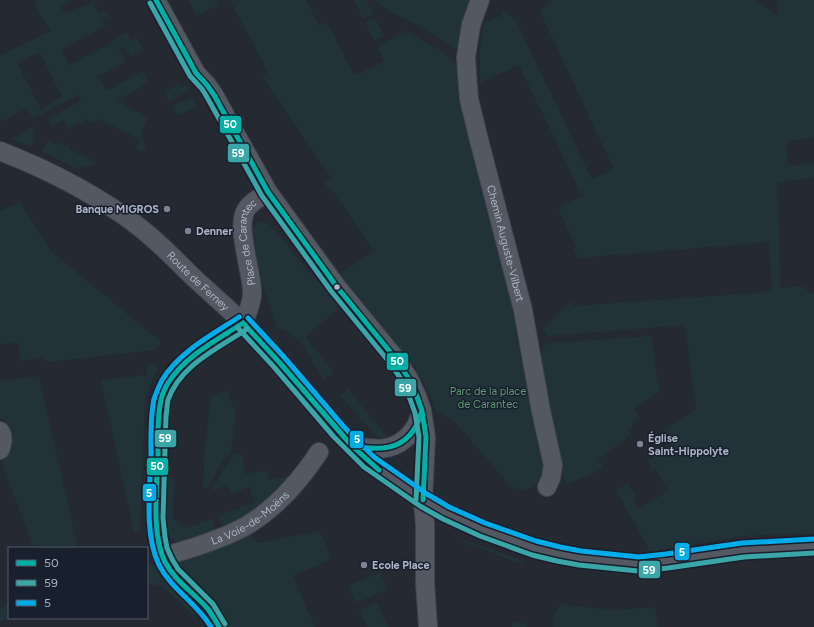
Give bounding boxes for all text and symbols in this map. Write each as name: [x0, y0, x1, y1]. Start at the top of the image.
line badge: 50: [219, 115, 242, 134]
text: 50: [223, 118, 237, 131]
line badge: 59: [227, 143, 250, 163]
text: 59: [232, 147, 244, 160]
street label: Chemin Auguste-Vilbert: [484, 184, 527, 303]
street label: Place de Carantec: [236, 196, 259, 286]
place label: Banque MIGROS: [75, 203, 159, 216]
marker: Banque MIGROS: [162, 204, 172, 214]
place label: Denner: [196, 225, 233, 238]
marker: Denner: [183, 226, 193, 236]
street label: Route de Ferney: [164, 249, 232, 313]
unlabelled marker: [332, 282, 342, 292]
line badge: 50: [386, 352, 409, 371]
text: 50: [390, 355, 404, 368]
line badge: 59: [394, 378, 417, 397]
text: 59: [399, 382, 411, 395]
park label: Parc de la place de Carantec: [450, 385, 526, 411]
line badge: 59: [154, 429, 177, 448]
line badge: 5: [349, 430, 364, 449]
place label: Église Saint-Hippolyte: [648, 431, 729, 458]
text: 59: [159, 432, 171, 445]
text: 5: [354, 433, 360, 446]
marker: Église Saint-Hippolyte: [635, 439, 645, 449]
line badge: 50: [146, 457, 169, 476]
text: 50: [150, 460, 164, 473]
line badge: 5: [142, 483, 157, 502]
text: 5: [146, 487, 152, 500]
street label: La Voie-de-Moëns: [209, 488, 292, 547]
line badge: 5: [674, 542, 690, 561]
text: 5: [679, 546, 685, 559]
legend: [8, 547, 148, 619]
text: 50: [44, 556, 59, 570]
place label: Ecole Place: [372, 559, 430, 572]
marker: Ecole Place: [359, 560, 369, 570]
line badge: 59: [638, 560, 661, 579]
text: 59: [643, 564, 655, 577]
text: 59: [44, 576, 58, 590]
text: 5: [44, 596, 51, 610]

